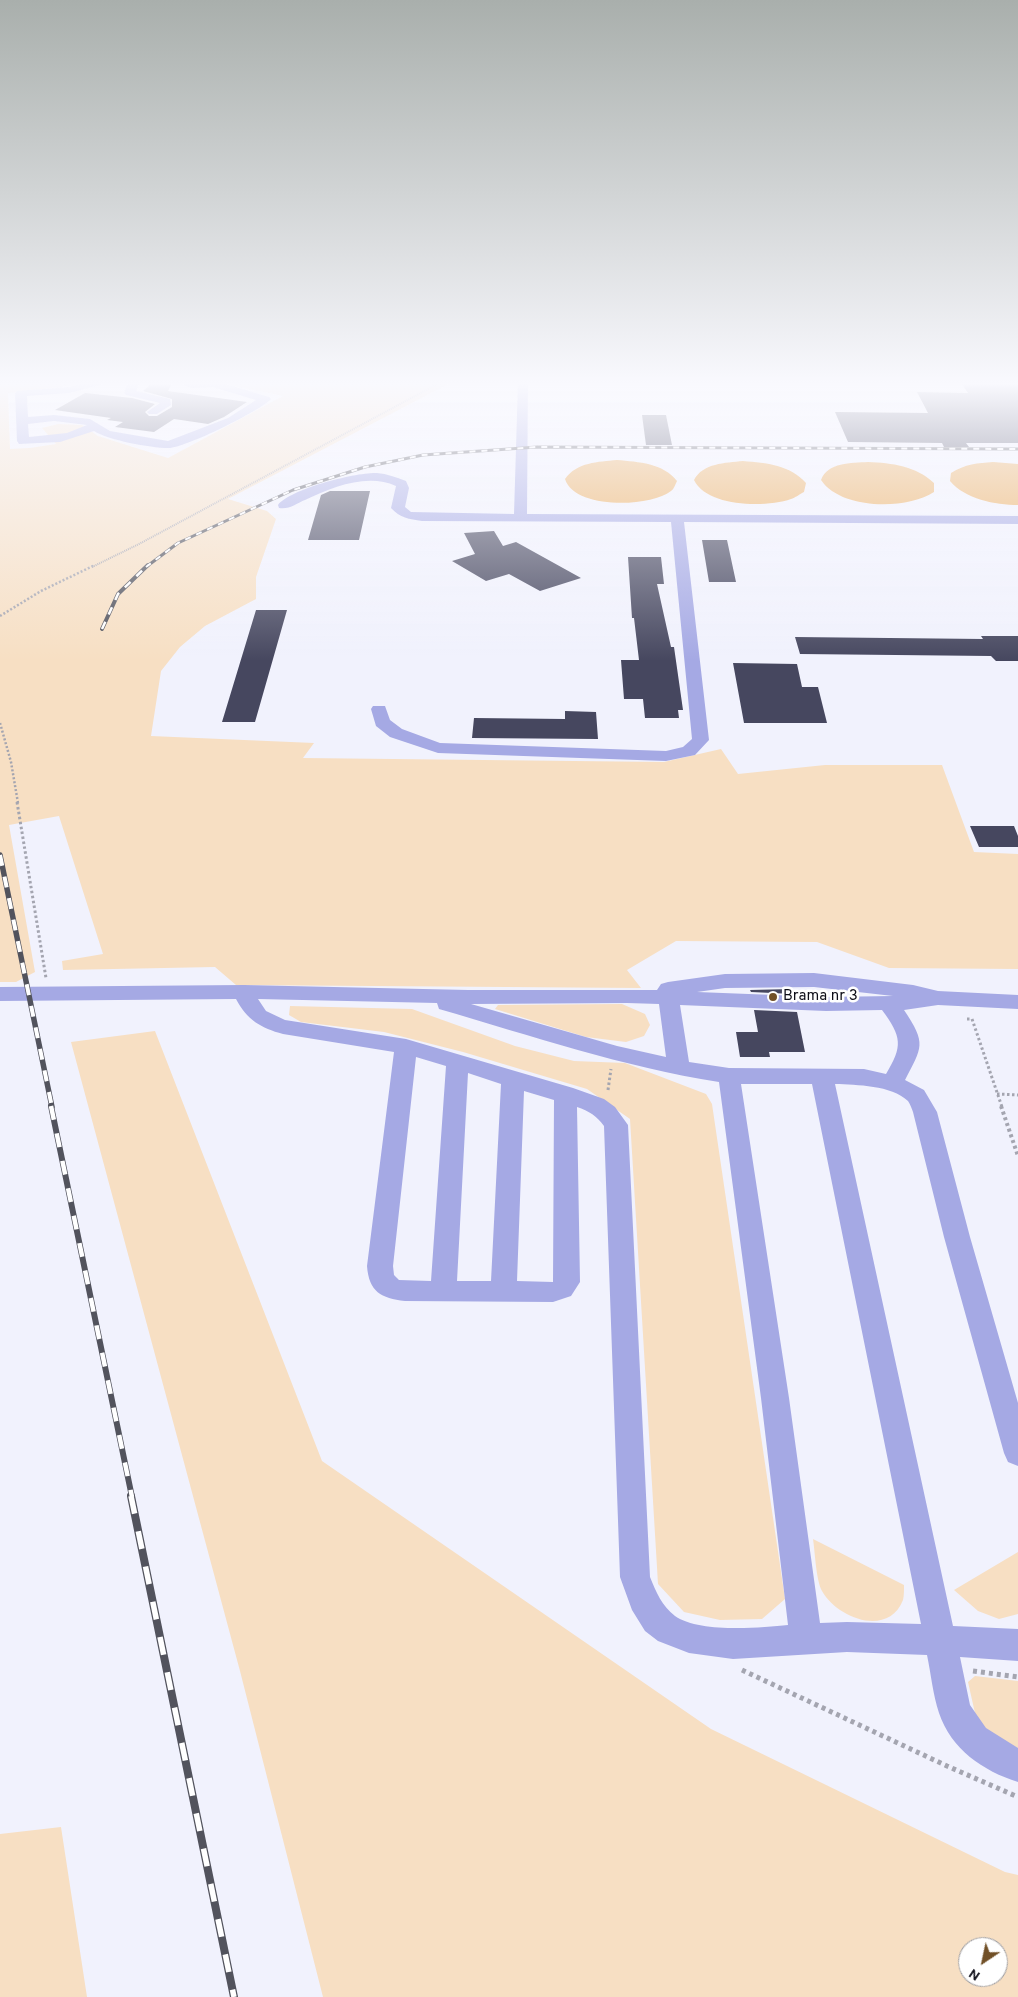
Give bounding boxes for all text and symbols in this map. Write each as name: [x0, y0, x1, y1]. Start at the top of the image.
place label: Brama nr 3: [783, 988, 858, 1006]
marker: Brama nr 3: [767, 991, 779, 1003]
north arrow: [958, 1937, 1008, 1987]
text: N: [966, 1964, 984, 1984]

